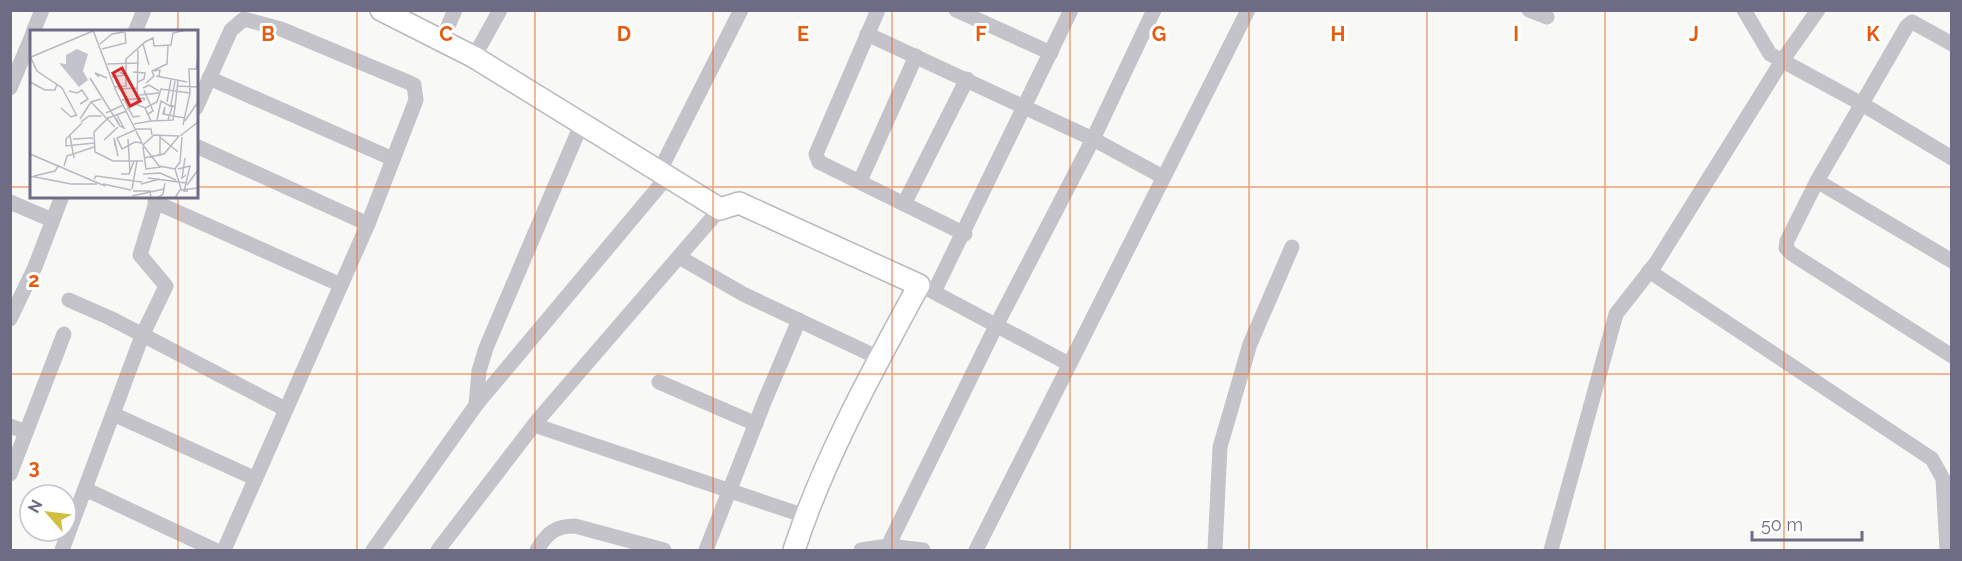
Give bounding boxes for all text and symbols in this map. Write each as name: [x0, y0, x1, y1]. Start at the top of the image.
text: B: [261, 22, 275, 46]
text: C: [439, 22, 453, 46]
text: D: [617, 22, 631, 46]
text: E: [797, 22, 809, 46]
text: F: [975, 22, 987, 46]
text: G: [1152, 22, 1166, 46]
text: H: [1331, 22, 1345, 46]
text: I: [1513, 22, 1519, 46]
text: J: [1689, 22, 1699, 46]
text: K: [1866, 22, 1880, 46]
inset map: [30, 30, 198, 198]
text: 2: [28, 268, 40, 292]
text: 3: [28, 455, 40, 479]
north arrow: [18, 483, 78, 543]
text: N: [24, 496, 46, 516]
scale bar: [1752, 504, 1862, 542]
text: 50 m: [1761, 514, 1803, 535]

